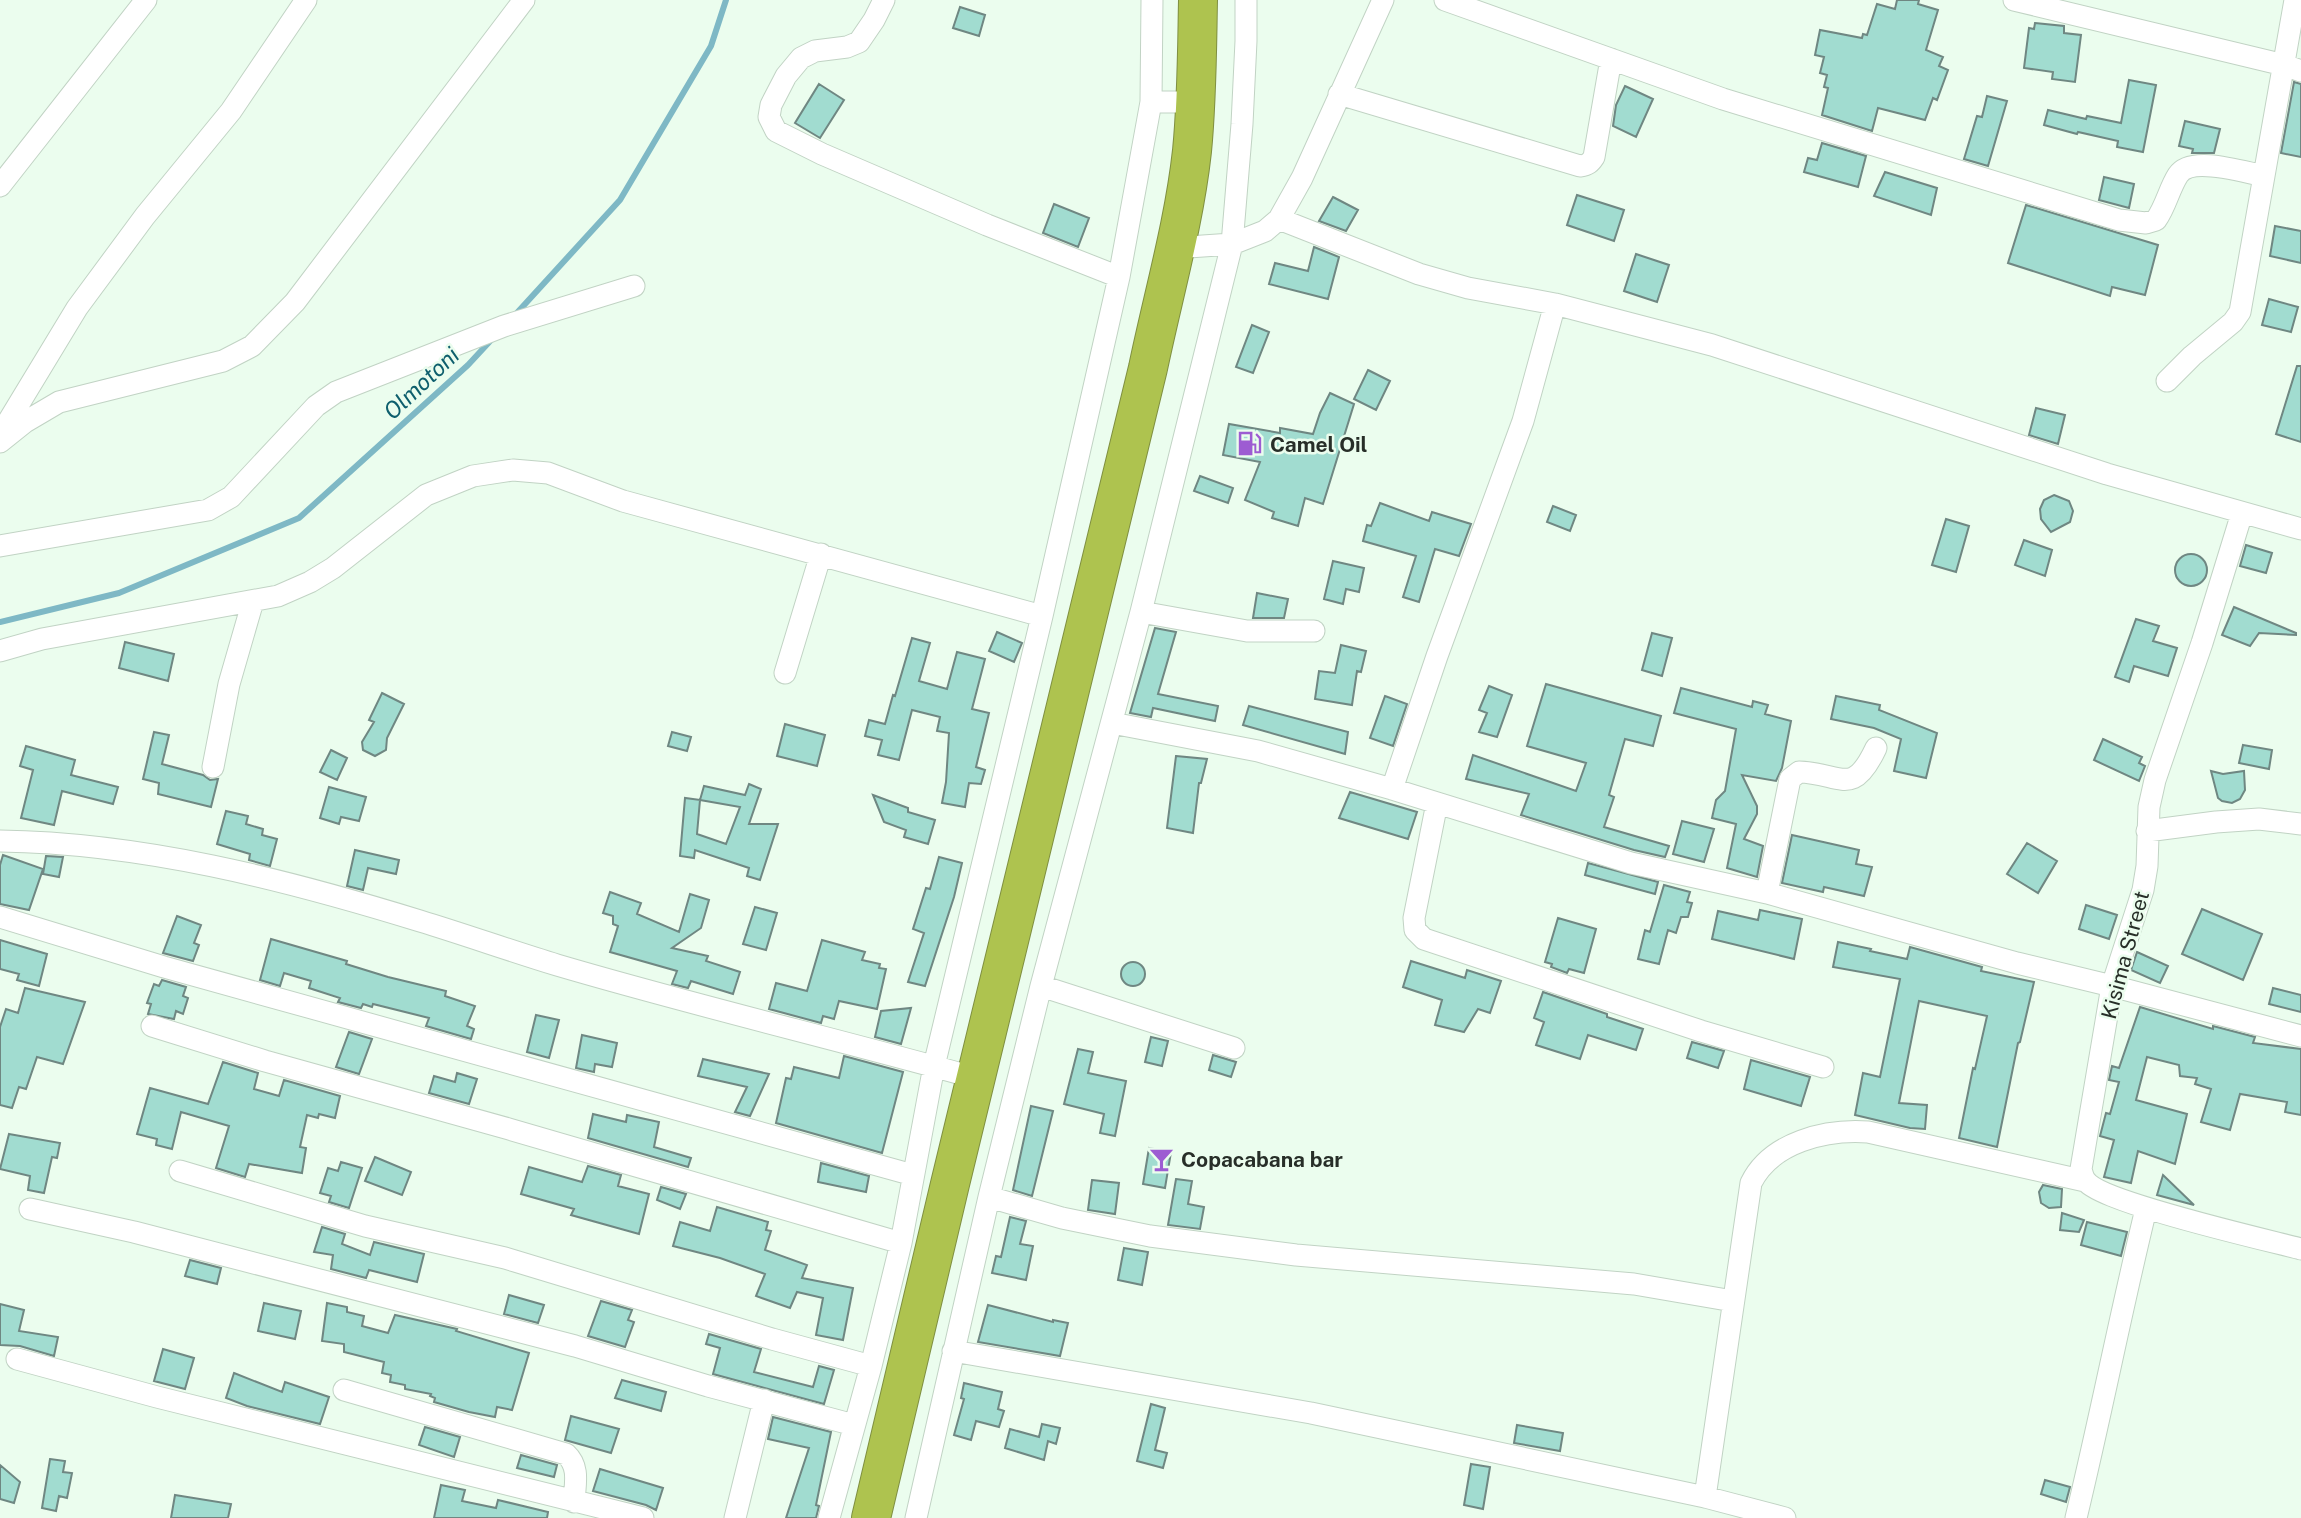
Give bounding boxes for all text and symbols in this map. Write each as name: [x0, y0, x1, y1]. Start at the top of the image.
water label: Olmotoni: [378, 341, 465, 425]
fuel station icon: Camel Oil: [1236, 430, 1264, 458]
place label: Camel Oil: [1270, 432, 1368, 457]
street label: Kisima Street: [2096, 888, 2154, 1022]
bar icon: Copacabana bar: [1147, 1145, 1175, 1173]
place label: Copacabana bar: [1181, 1147, 1343, 1172]

